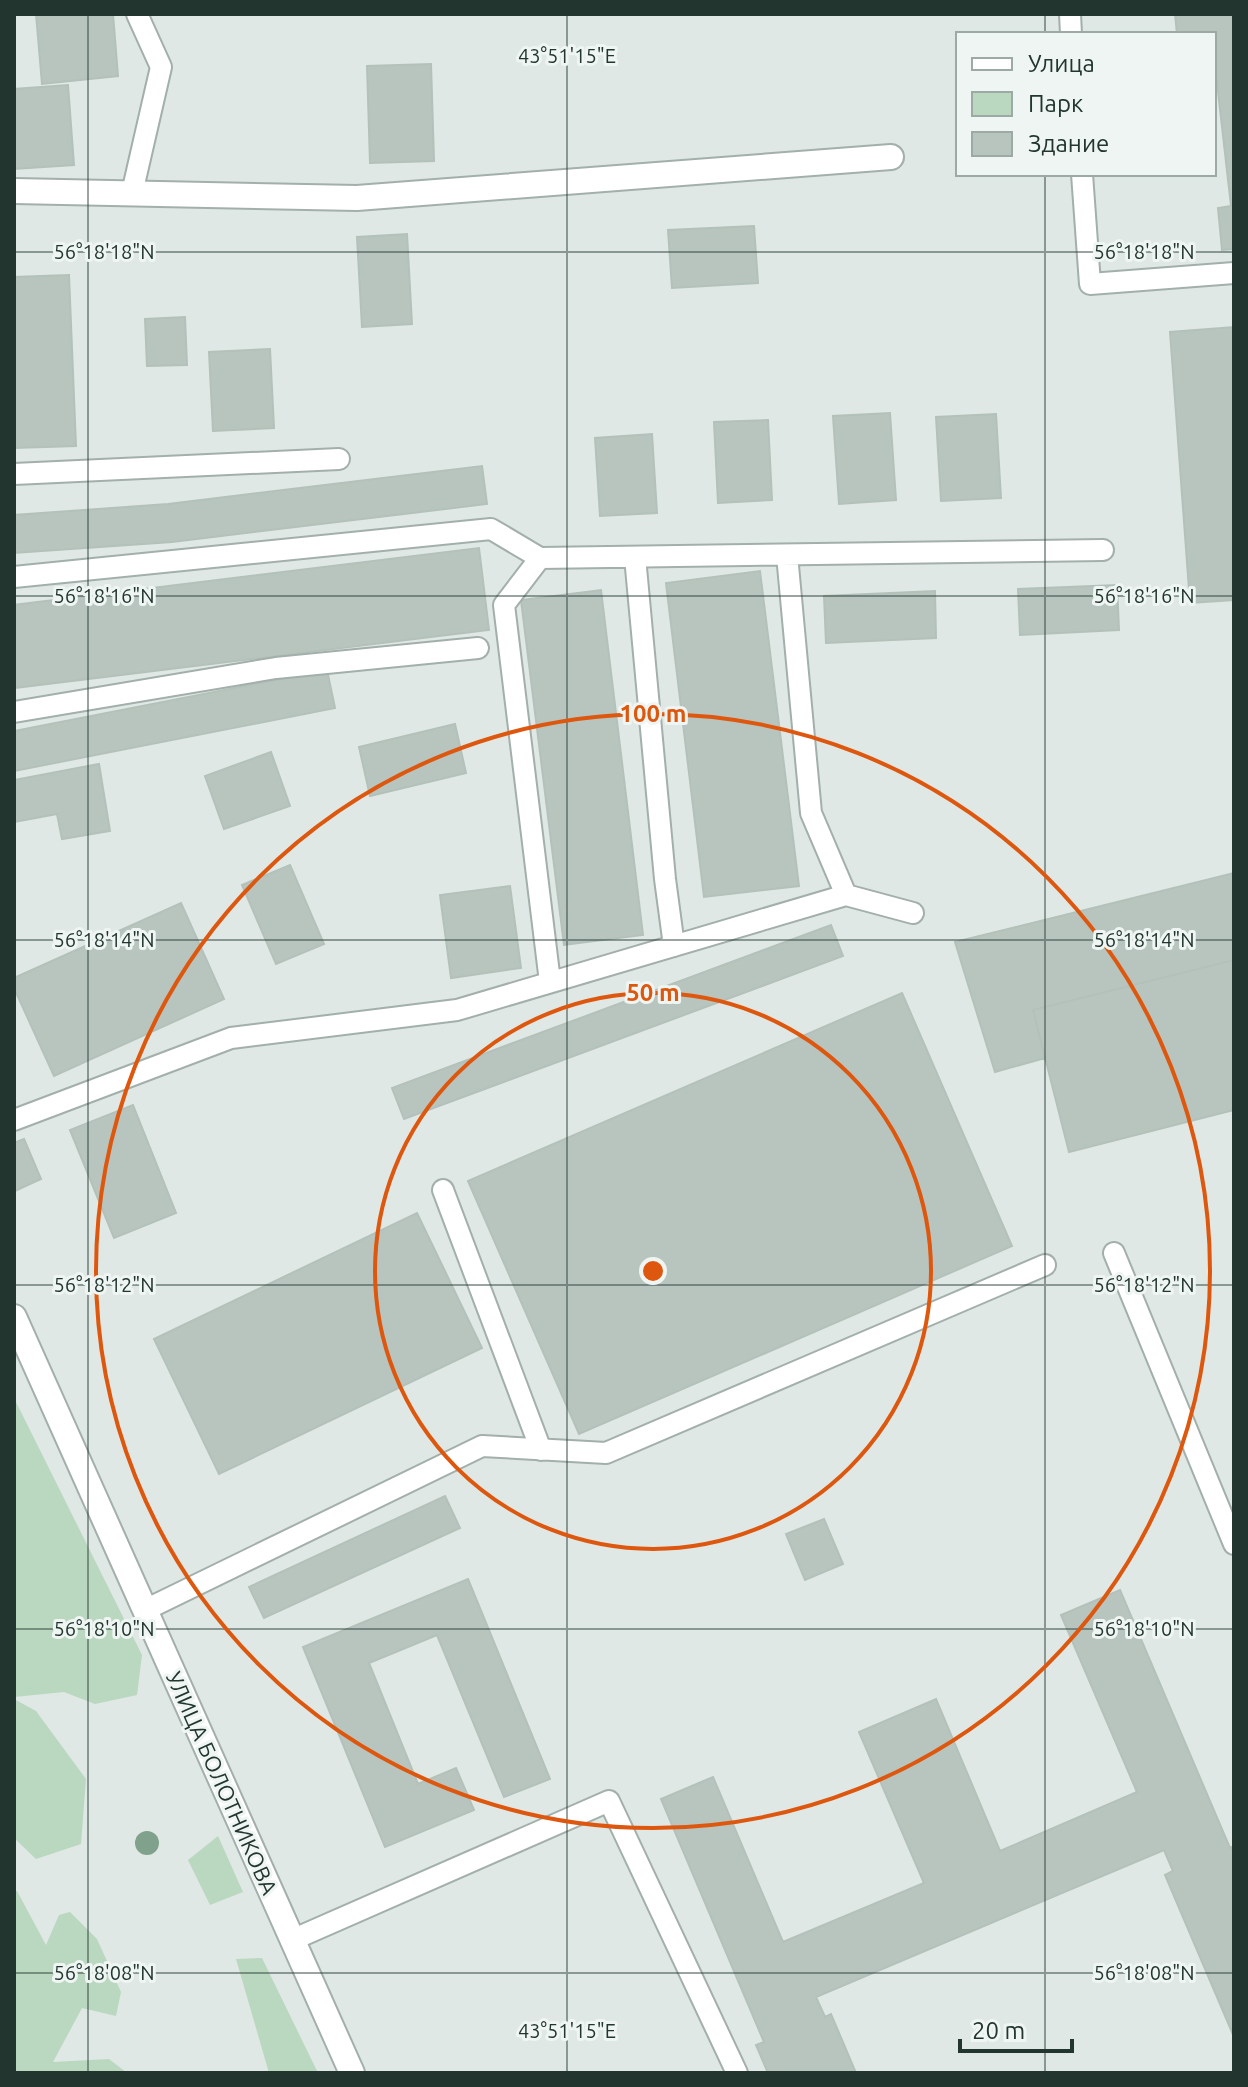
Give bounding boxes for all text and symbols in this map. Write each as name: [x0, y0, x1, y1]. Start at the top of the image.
legend: [956, 32, 1216, 176]
text: 43°51'15"E: [518, 44, 616, 67]
text: Улица: [1028, 50, 1095, 77]
text: Парк: [1028, 90, 1083, 117]
text: Здание: [1028, 130, 1109, 157]
text: 56°18'18"N: [53, 240, 155, 263]
text: 56°18'18"N: [1093, 240, 1195, 263]
text: 56°18'16"N: [53, 584, 155, 607]
text: 56°18'16"N: [1093, 584, 1195, 607]
text: 100 m: [620, 700, 686, 727]
text: 56°18'14"N: [53, 928, 155, 951]
text: 56°18'14"N: [1093, 928, 1195, 951]
text: 50 m: [626, 979, 680, 1006]
centre of rings: [639, 1257, 667, 1285]
text: 56°18'12"N: [53, 1273, 155, 1296]
text: 56°18'12"N: [1093, 1273, 1195, 1296]
text: 56°18'10"N: [53, 1617, 155, 1640]
text: 56°18'10"N: [1093, 1617, 1195, 1640]
street label: УЛИЦА БОЛОТНИКОВА: [162, 1667, 283, 1899]
text: 56°18'08"N: [53, 1961, 155, 1984]
text: 56°18'08"N: [1093, 1961, 1195, 1984]
scale bar: [960, 2003, 1072, 2053]
text: 20 m: [972, 2017, 1025, 2044]
text: 43°51'15"E: [518, 2019, 616, 2042]

